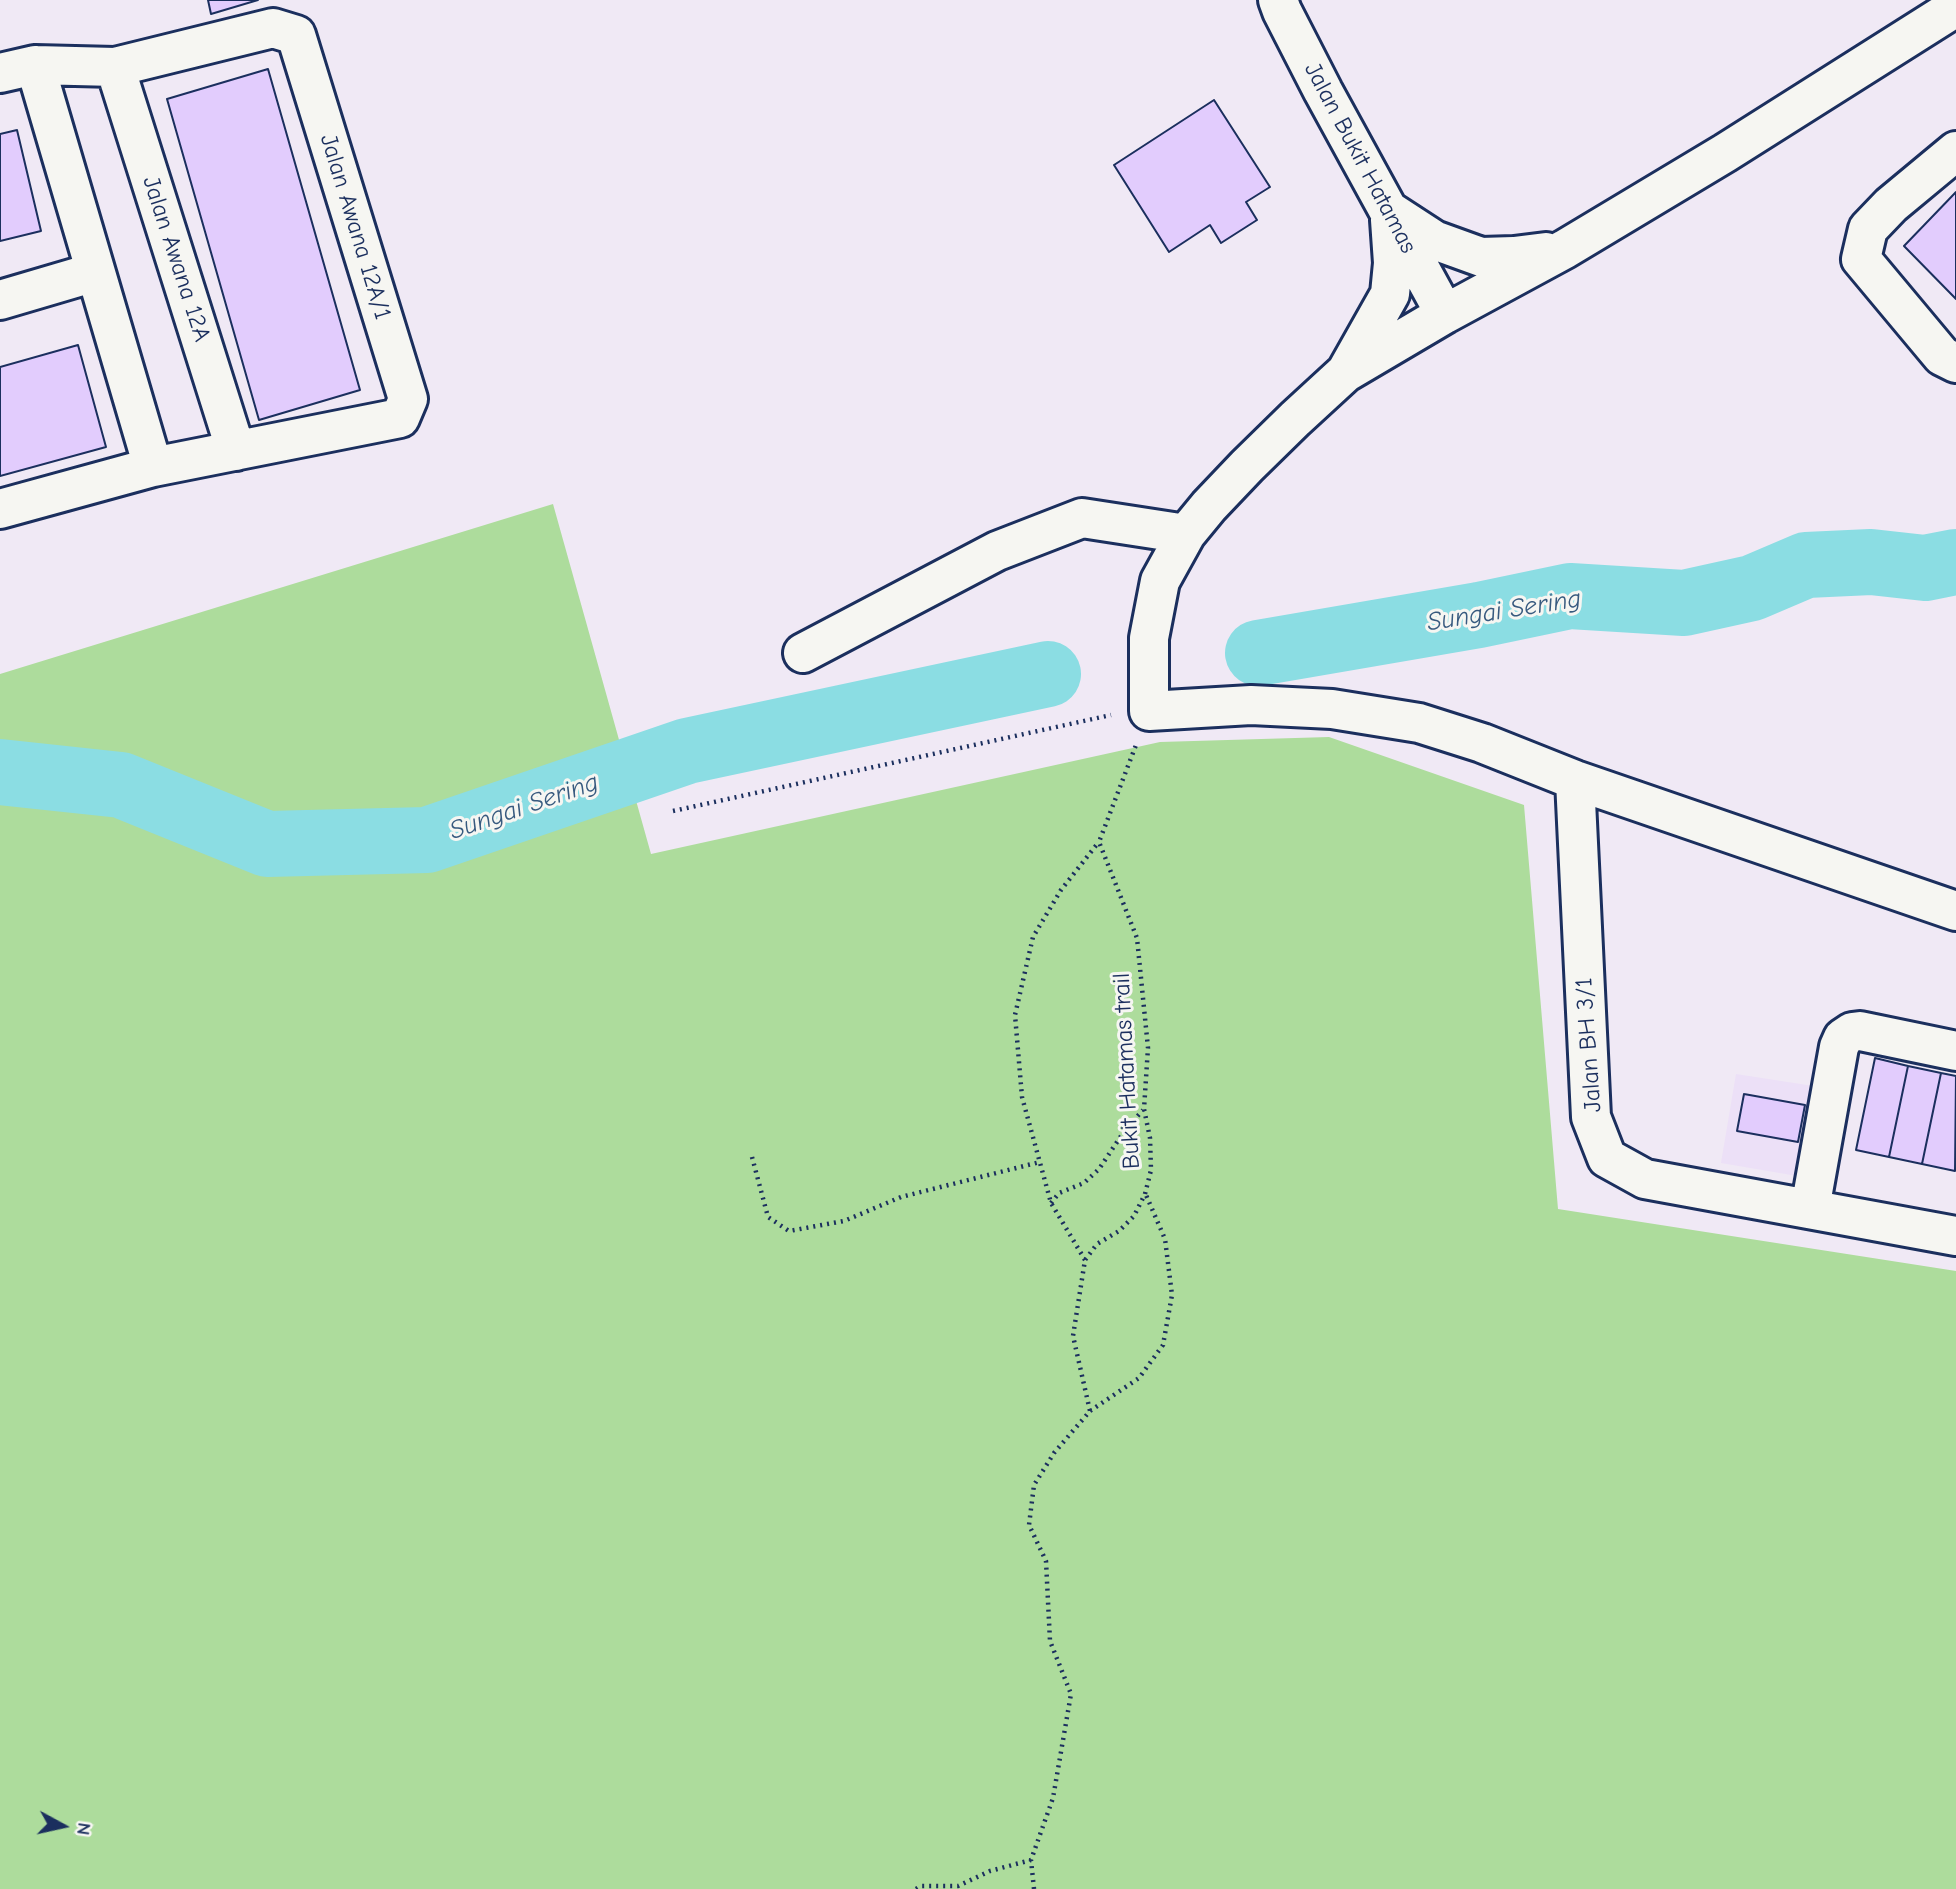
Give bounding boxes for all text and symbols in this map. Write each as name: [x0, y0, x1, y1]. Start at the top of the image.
street label: Jalan Bukit Hatamas: [1298, 58, 1422, 258]
street label: Jalan Awana 12A/1: [313, 131, 397, 323]
street label: Jalan Awana 12A: [136, 173, 216, 345]
water label: Sungai Sering: [1425, 583, 1583, 639]
water label: Sungai Sering: [445, 767, 603, 847]
street label: Bukit Hatamas trail: [1107, 972, 1147, 1170]
street label: Jalan BH 3/1: [1570, 977, 1608, 1113]
north arrow: [28, 1791, 98, 1861]
text: N: [72, 1821, 96, 1837]

